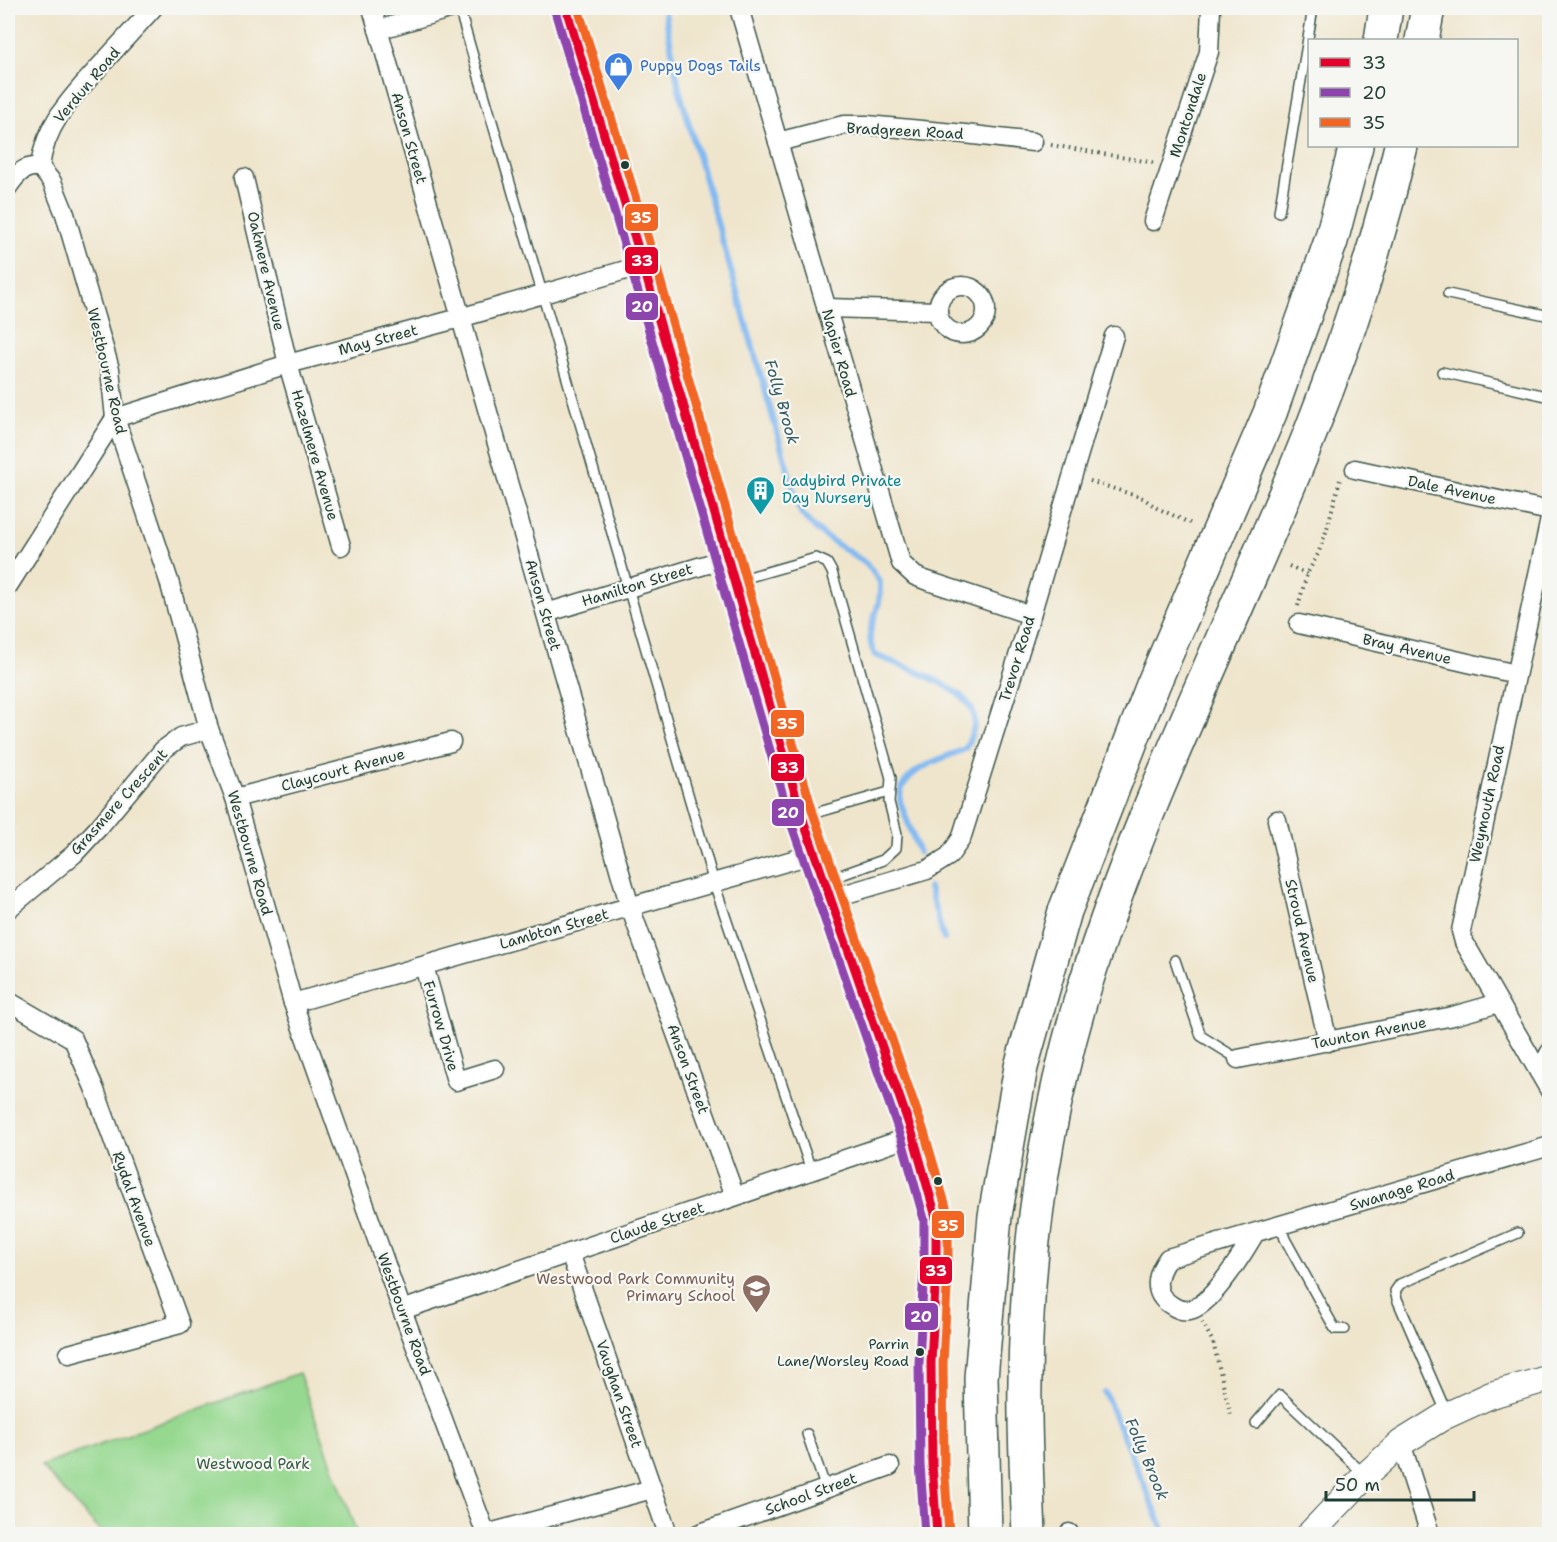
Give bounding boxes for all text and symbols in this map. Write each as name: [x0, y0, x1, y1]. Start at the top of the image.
legend: [1308, 39, 1518, 147]
street label: Verdun Road: [49, 42, 125, 127]
shop icon: Puppy Dogs Tails: [603, 50, 635, 92]
text: 33: [1362, 51, 1386, 75]
place label: Puppy Dogs Tails: [640, 56, 761, 76]
street label: Montondale: [1165, 70, 1211, 160]
text: 20: [1362, 81, 1387, 105]
street label: Anson Street: [386, 90, 432, 186]
text: 35: [1362, 111, 1385, 135]
street label: Bradgreen Road: [846, 118, 965, 144]
unlabelled marker: [619, 159, 631, 171]
line badge: 35: [624, 203, 659, 232]
text: 35: [630, 207, 652, 228]
street label: Oakmere Avenue: [243, 209, 289, 333]
line badge: 33: [624, 246, 659, 275]
text: 33: [631, 250, 653, 271]
line badge: 20: [625, 292, 659, 321]
text: 20: [631, 296, 653, 317]
street label: Westbourne Road: [83, 306, 131, 437]
street label: Napier Road: [817, 307, 861, 400]
street label: May Street: [336, 320, 420, 360]
water label: Folly Brook: [760, 357, 804, 447]
street label: Hazelmere Avenue: [287, 387, 343, 523]
place label: Ladybird Private Day Nursery: [782, 471, 902, 508]
street label: Dale Avenue: [1406, 471, 1498, 509]
building icon: Ladybird Private Day Nursery: [745, 474, 777, 516]
street label: Anson Street: [520, 557, 566, 653]
street label: Hamilton Street: [579, 559, 695, 611]
street label: Trevor Road: [994, 613, 1040, 705]
street label: Bray Avenue: [1361, 629, 1453, 669]
line badge: 35: [770, 709, 805, 738]
text: 35: [776, 713, 798, 734]
street label: Weymouth Road: [1465, 743, 1509, 865]
street label: Claycourt Avenue: [279, 744, 407, 796]
street label: Grasmere Crescent: [66, 745, 172, 859]
line badge: 33: [770, 753, 805, 782]
text: 33: [777, 757, 799, 778]
street label: Westbourne Road: [223, 788, 278, 918]
line badge: 20: [771, 798, 805, 827]
text: 20: [777, 802, 799, 823]
street label: Stroud Avenue: [1280, 877, 1324, 985]
street label: Lambton Street: [497, 904, 611, 954]
street label: Furrow Drive: [419, 978, 463, 1074]
street label: Taunton Avenue: [1310, 1012, 1428, 1054]
street label: Anson Street: [662, 1021, 714, 1117]
street label: Rydal Avenue: [108, 1149, 160, 1249]
street label: Swanage Road: [1347, 1164, 1457, 1215]
unlabelled marker: [932, 1175, 944, 1187]
street label: Claude Street: [607, 1198, 707, 1248]
line badge: 35: [931, 1210, 965, 1239]
text: 35: [937, 1215, 959, 1236]
street label: Westbourne Road: [373, 1250, 436, 1379]
line badge: 33: [919, 1256, 953, 1285]
text: 33: [925, 1260, 947, 1281]
place label: Westwood Park Community Primary School: [536, 1269, 735, 1306]
school or university icon: Westwood Park Community Primary School: [740, 1272, 772, 1314]
line badge: 20: [904, 1302, 939, 1331]
text: 20: [910, 1306, 932, 1327]
place label: Parrin Lane/Worsley Road: [777, 1335, 909, 1370]
street label: Vaughan Street: [591, 1337, 647, 1451]
marker: Parrin Lane/Worsley Road: [914, 1346, 926, 1358]
water label: Folly Brook: [1120, 1414, 1174, 1504]
park label: Westwood Park: [196, 1454, 310, 1474]
scale bar: [1326, 1464, 1474, 1502]
street label: School Street: [762, 1468, 860, 1520]
text: 50 m: [1335, 1473, 1380, 1497]

